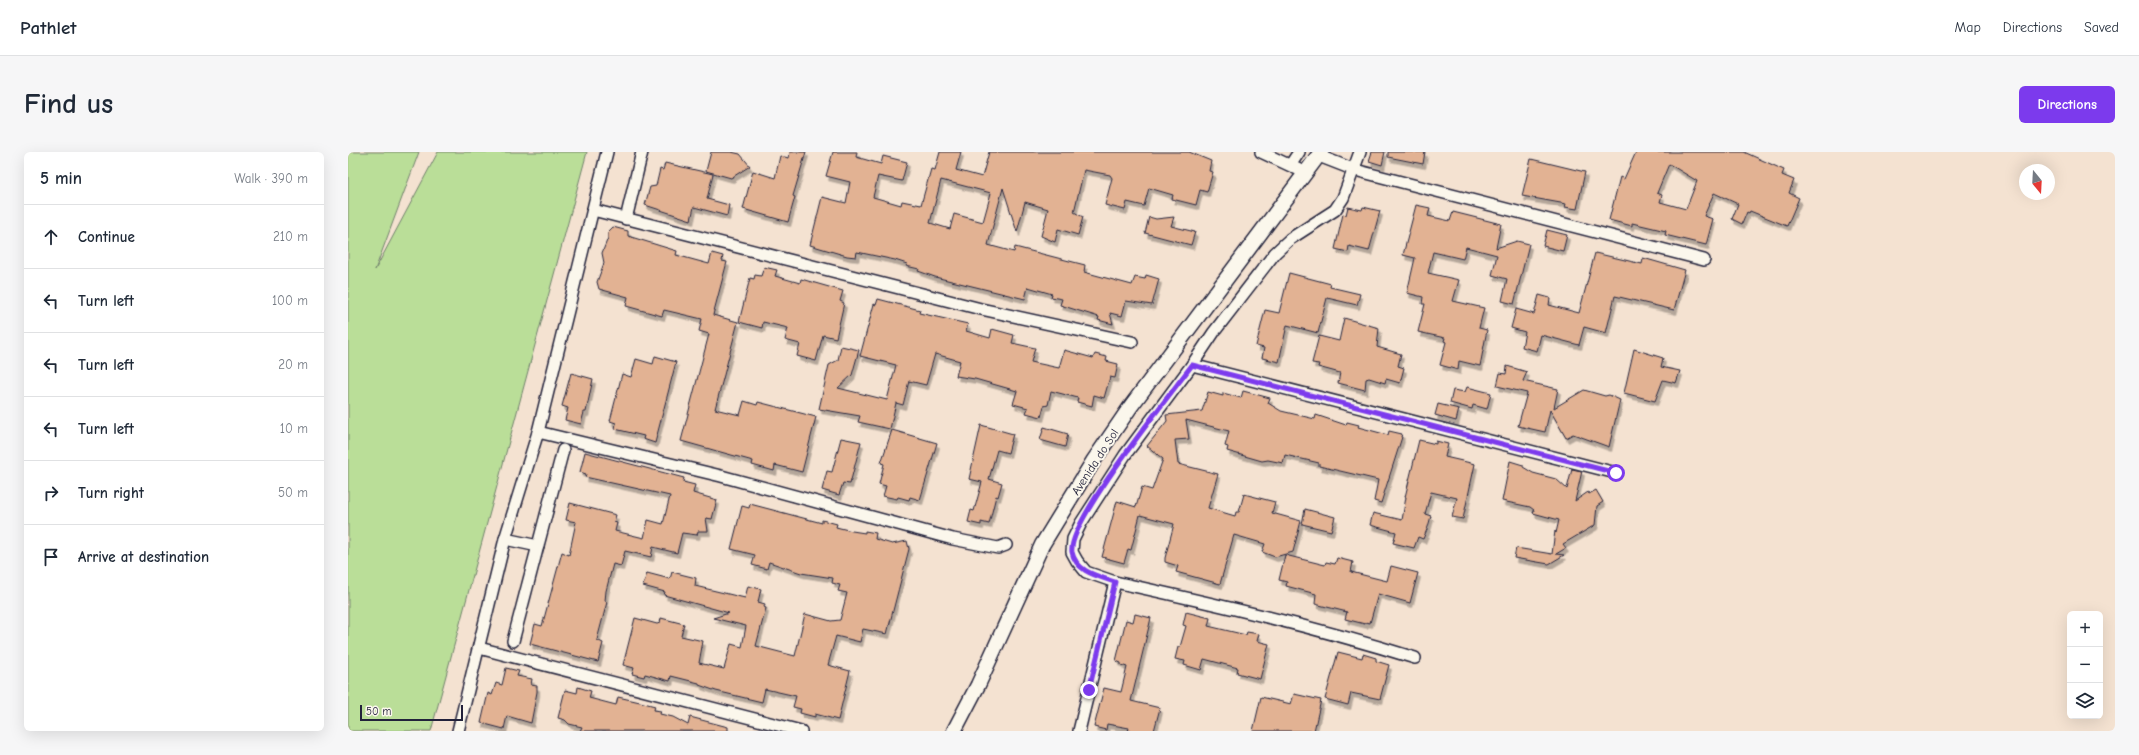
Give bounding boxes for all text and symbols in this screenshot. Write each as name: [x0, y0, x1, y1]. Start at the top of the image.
text: Pathlet: [20, 17, 76, 39]
text: Map: [1954, 19, 1981, 36]
text: Directions: [2003, 19, 2062, 36]
text: Saved: [2084, 19, 2119, 36]
button: Directions: [2019, 86, 2115, 123]
text: Find us: [24, 88, 113, 120]
north arrow: [2019, 164, 2055, 200]
text: 5 min: [40, 169, 82, 188]
text: Walk · 390 m: [234, 171, 308, 186]
icon: ahead: [40, 226, 62, 248]
text: Continue: [78, 228, 135, 246]
text: 210 m: [273, 229, 308, 244]
icon: left: [40, 290, 62, 312]
text: Turn left: [78, 292, 134, 310]
text: 100 m: [272, 293, 308, 308]
icon: left: [40, 354, 62, 376]
text: Turn left: [78, 356, 134, 374]
text: 20 m: [278, 357, 308, 372]
icon: left: [40, 418, 62, 440]
text: Turn left: [78, 420, 134, 438]
text: 10 m: [280, 421, 308, 436]
street label: Avenida do Sol: [1068, 426, 1122, 498]
route start: [1607, 464, 1625, 482]
icon: right: [40, 482, 62, 504]
text: Turn right: [78, 484, 144, 502]
text: 50 m: [278, 485, 308, 500]
icon: arrive: [40, 546, 62, 568]
text: Arrive at destination: [78, 548, 209, 566]
map controls: [2067, 611, 2103, 719]
button: +: [2067, 611, 2103, 647]
button: −: [2067, 647, 2103, 683]
route end: [1080, 681, 1098, 699]
button: layers: [2067, 683, 2103, 719]
scale bar: [360, 703, 463, 722]
text: 50 m: [366, 705, 391, 718]

